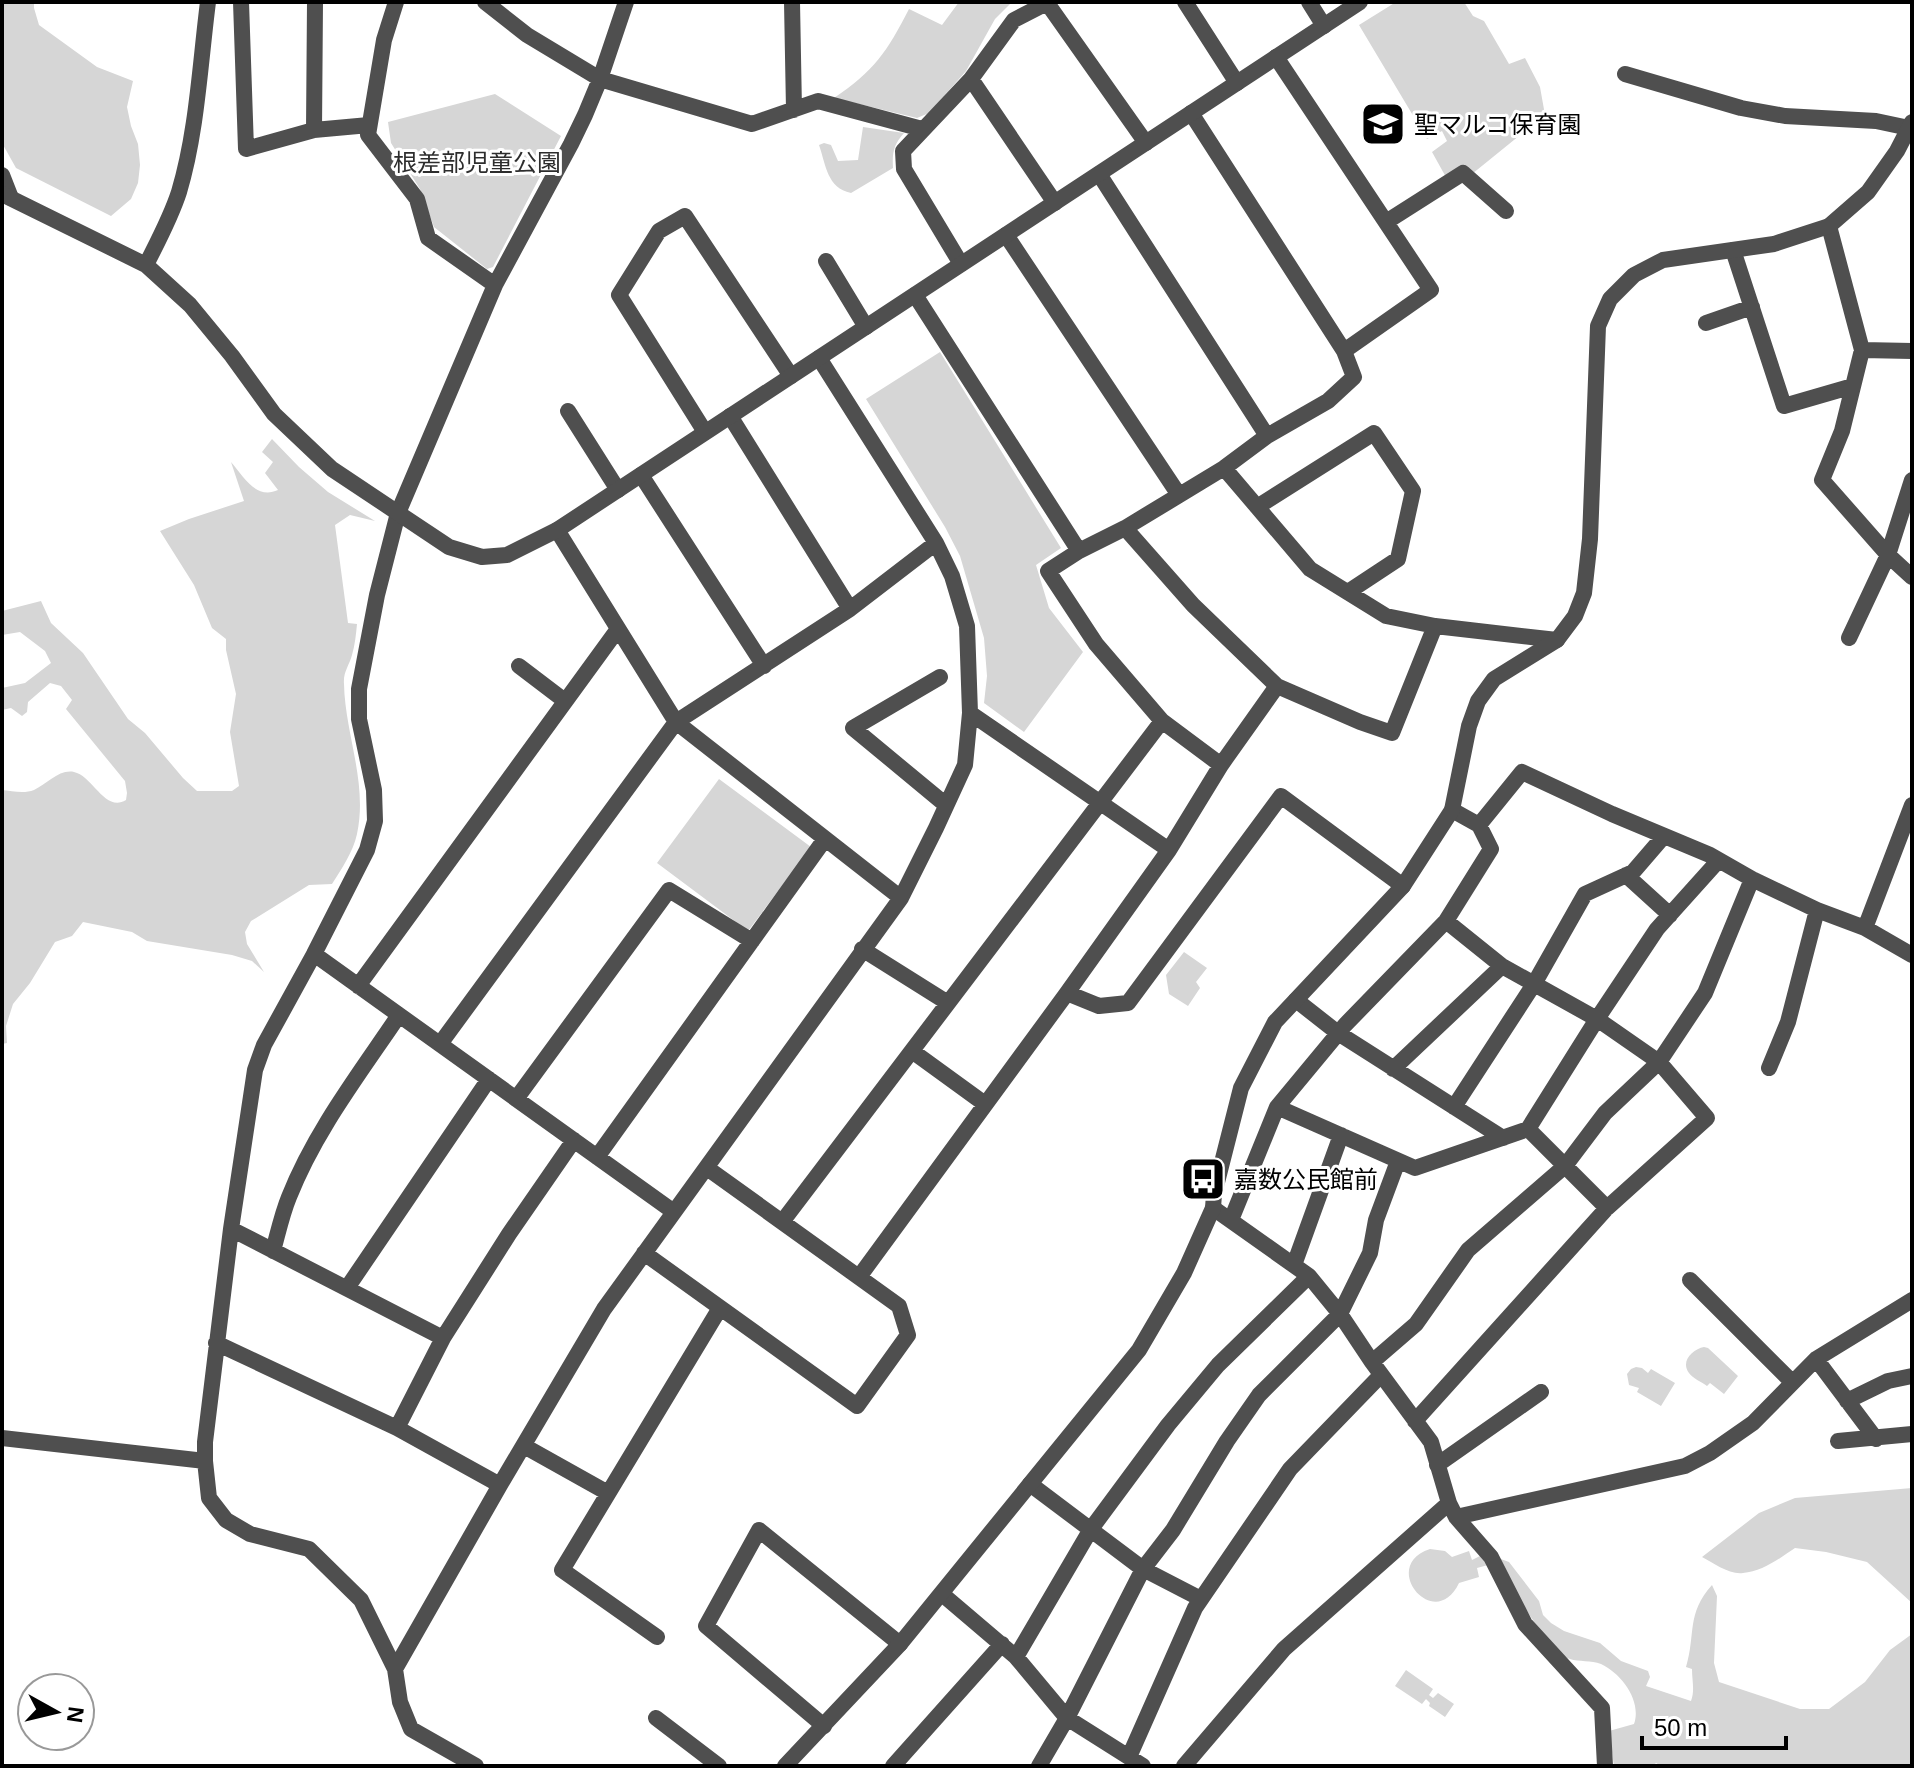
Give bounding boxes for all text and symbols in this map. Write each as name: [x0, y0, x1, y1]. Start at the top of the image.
school or university icon: 聖マルコ保育園: [1359, 100, 1407, 148]
place label: 聖マルコ保育園: [1414, 111, 1582, 138]
park label: 根差部児童公園: [393, 149, 561, 176]
bus stop icon: 嘉数公民館前: [1179, 1155, 1227, 1203]
place label: 嘉数公民館前: [1234, 1166, 1378, 1193]
north arrow: [16, 1672, 96, 1752]
scale bar: [1642, 1700, 1786, 1750]
text: N: [62, 1705, 89, 1724]
text: 50 m: [1654, 1714, 1707, 1741]

